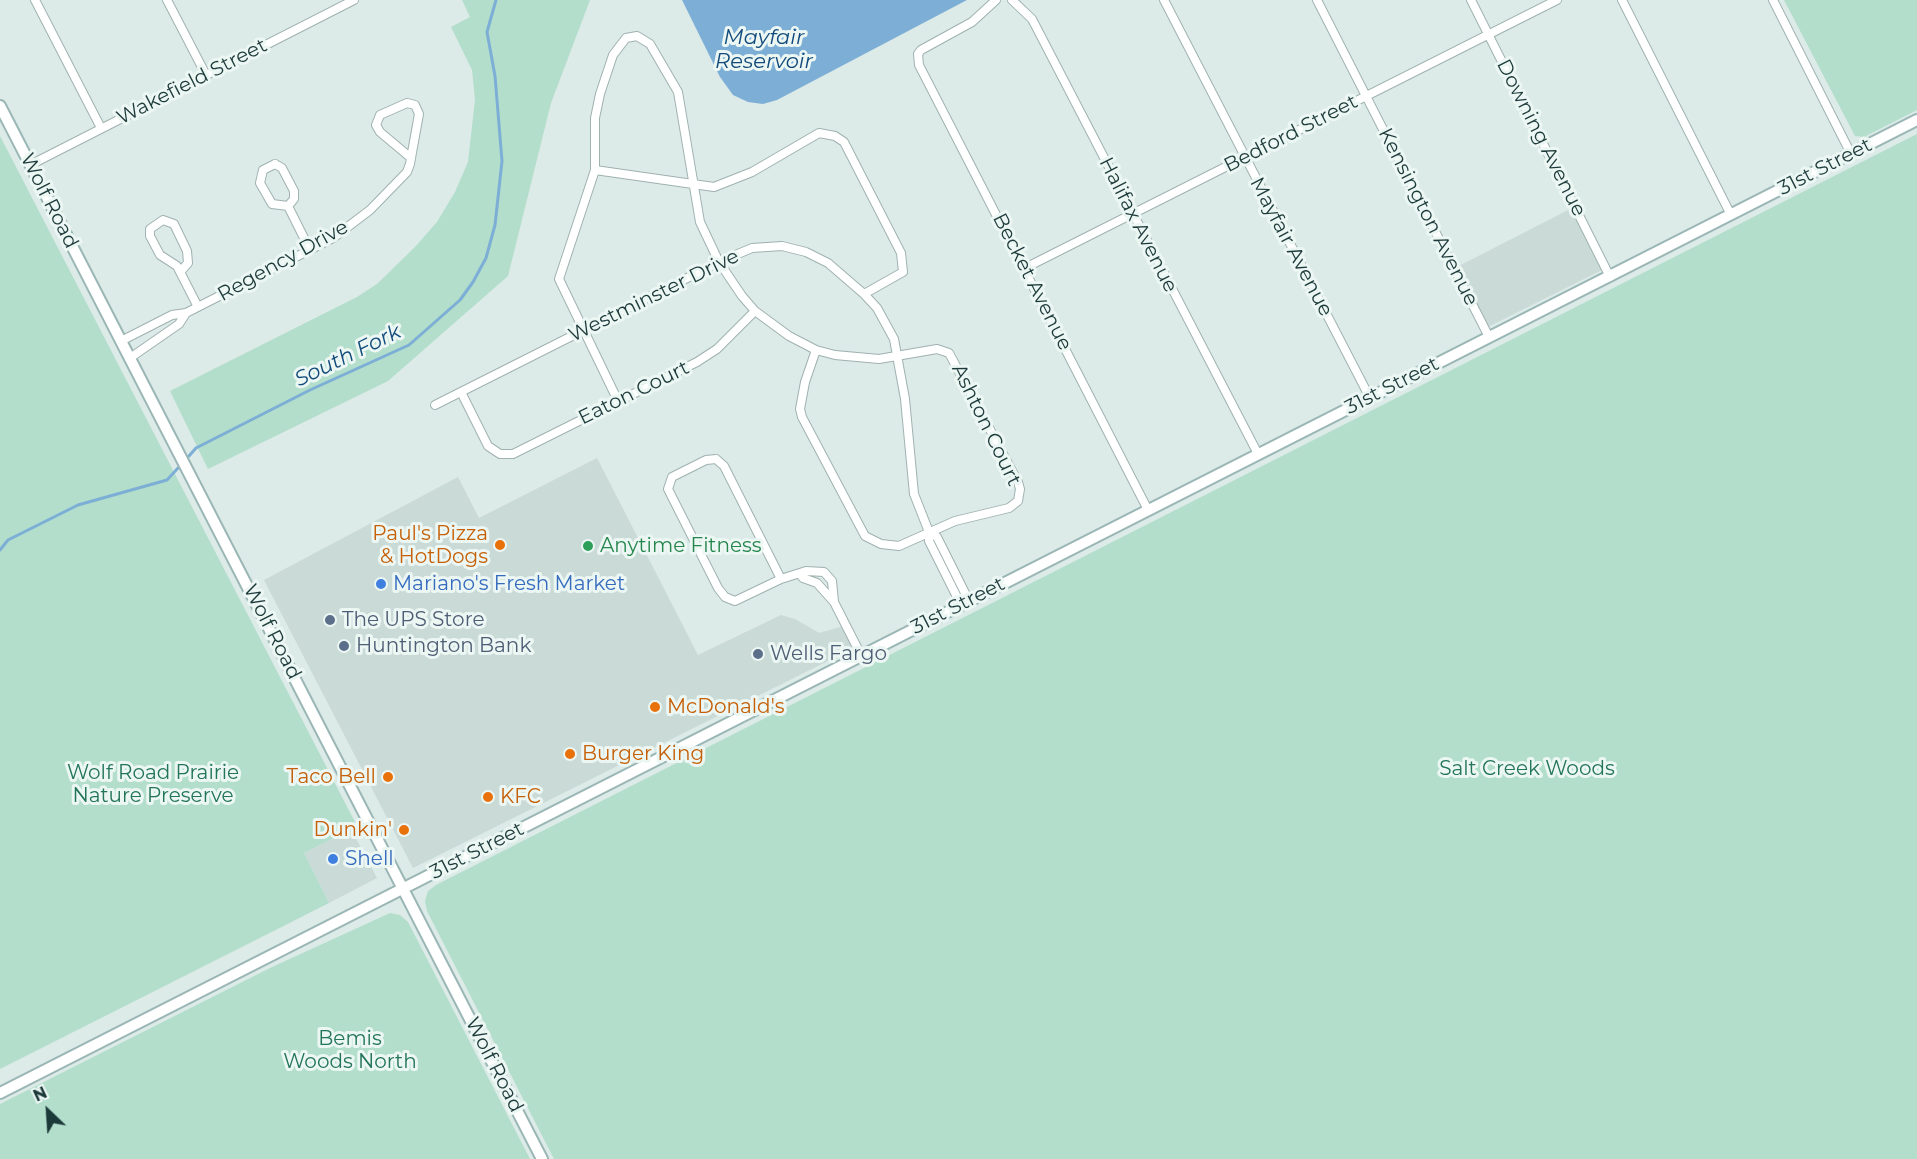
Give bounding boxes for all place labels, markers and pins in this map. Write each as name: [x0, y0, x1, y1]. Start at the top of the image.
place label: Paul's Pizza & HotDogs: [372, 522, 488, 569]
place label: Anytime Fitness: [600, 534, 762, 558]
marker: Paul's Pizza & HotDogs: [493, 538, 507, 552]
marker: Anytime Fitness: [581, 539, 595, 553]
place label: Mariano's Fresh Market: [393, 572, 625, 596]
marker: Mariano's Fresh Market: [374, 577, 388, 591]
place label: The UPS Store: [342, 608, 484, 632]
marker: The UPS Store: [323, 613, 337, 627]
place label: Huntington Bank: [356, 634, 531, 658]
marker: Huntington Bank: [337, 639, 351, 653]
place label: Wells Fargo: [770, 642, 887, 666]
marker: Wells Fargo: [751, 647, 765, 661]
place label: McDonald's: [667, 695, 784, 719]
marker: McDonald's: [648, 700, 662, 714]
place label: Burger King: [582, 742, 704, 766]
marker: Burger King: [563, 747, 577, 761]
place label: Taco Bell: [287, 765, 376, 789]
marker: Taco Bell: [381, 770, 395, 784]
place label: KFC: [500, 785, 541, 809]
marker: KFC: [481, 790, 495, 804]
place label: Dunkin': [314, 818, 392, 842]
marker: Dunkin': [397, 823, 411, 837]
place label: Shell: [345, 847, 394, 871]
marker: Shell: [326, 852, 340, 866]

